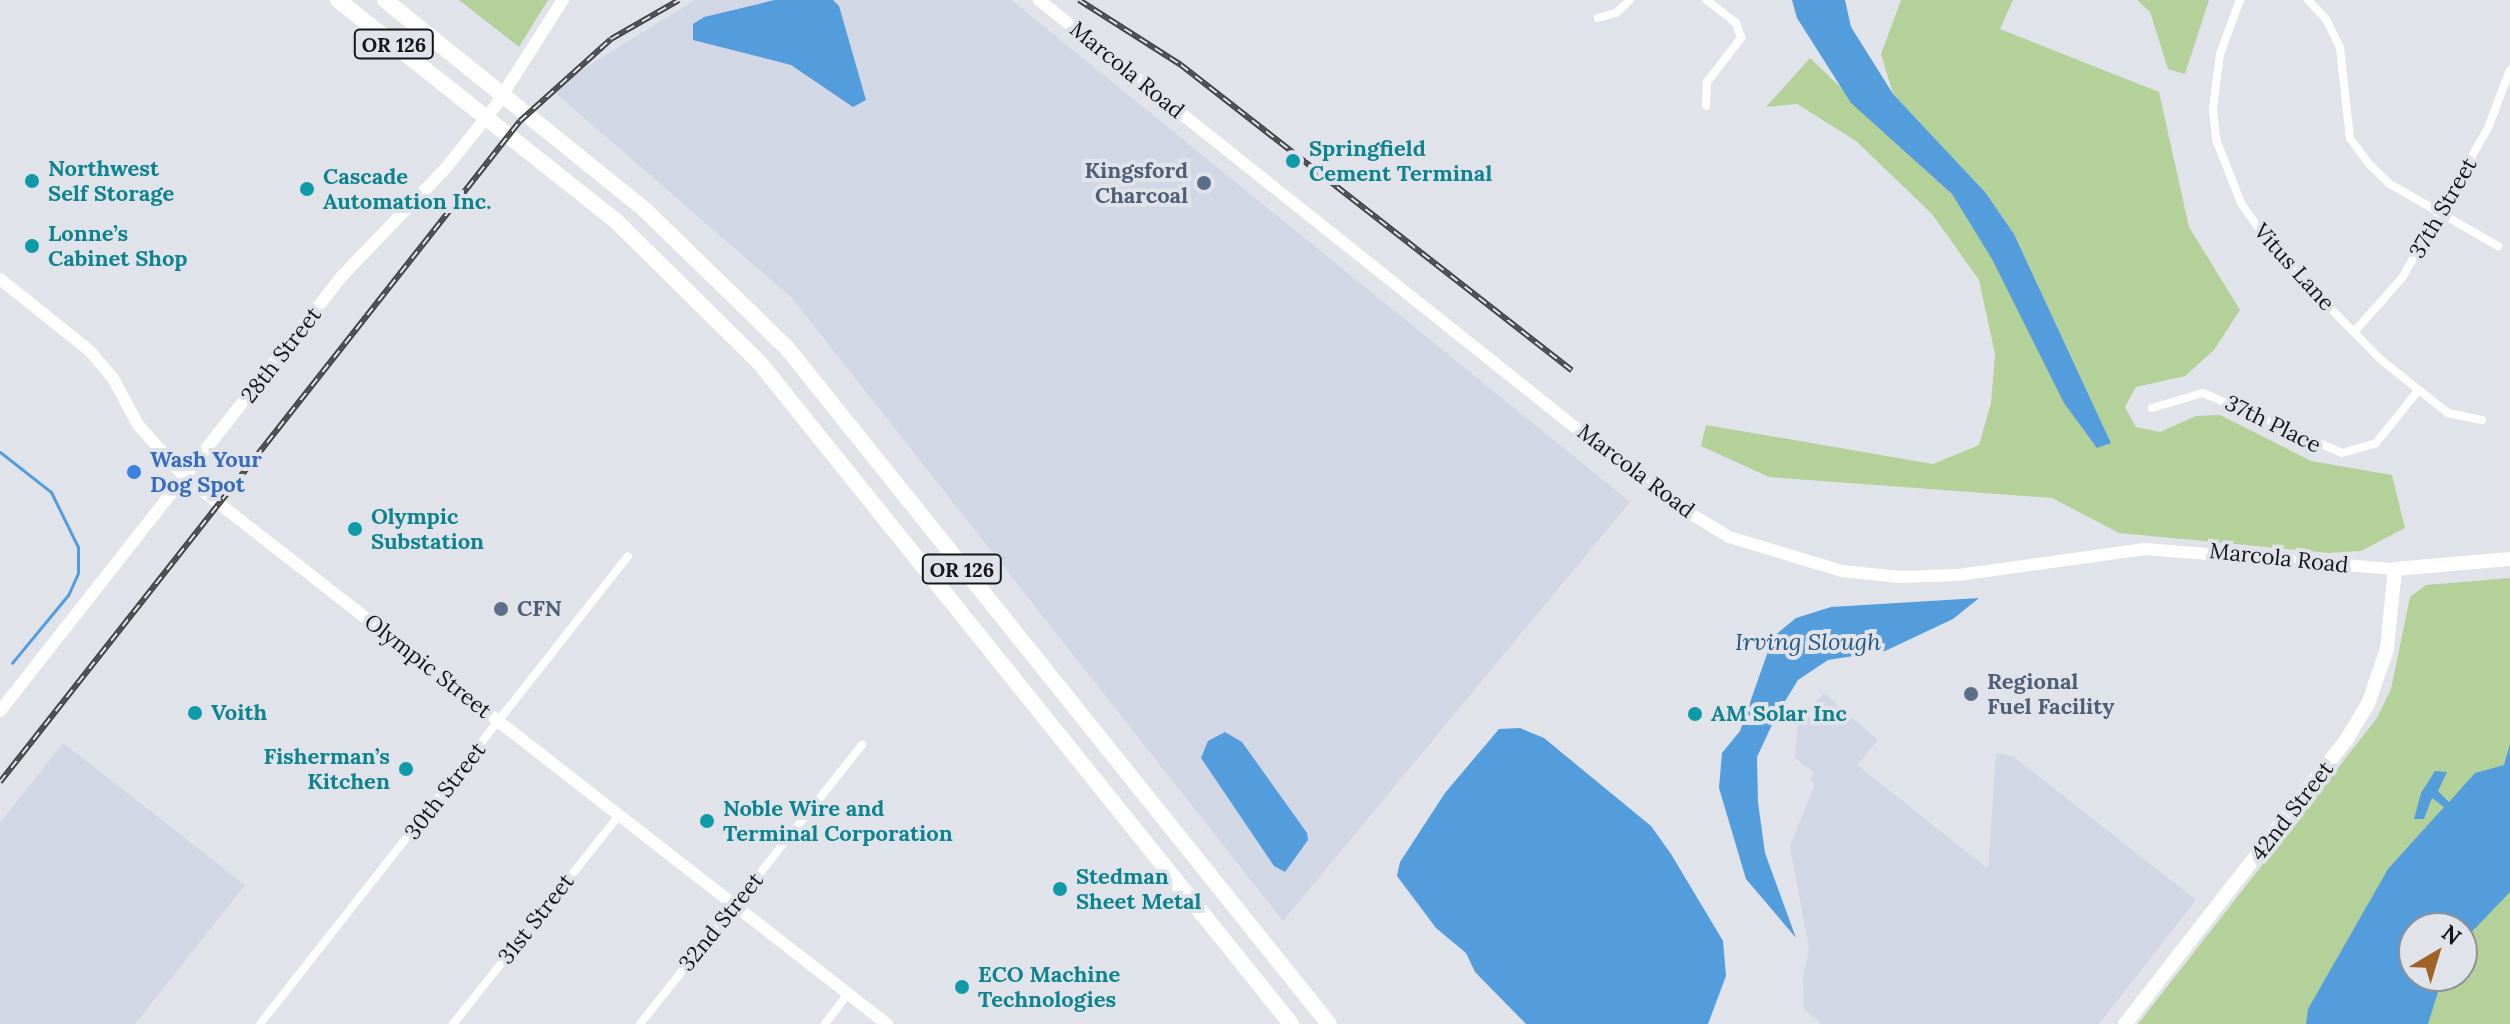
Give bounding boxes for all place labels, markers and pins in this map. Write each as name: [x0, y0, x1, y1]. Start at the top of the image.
place label: Springfield Cement Terminal: [1309, 135, 1492, 186]
marker: Springfield Cement Terminal: [1284, 152, 1302, 170]
place label: Northwest Self Storage: [48, 155, 174, 206]
place label: Kingsford Charcoal: [1084, 157, 1188, 208]
place label: Cascade Automation Inc.: [323, 163, 491, 214]
marker: Northwest Self Storage: [23, 172, 41, 190]
marker: Kingsford Charcoal: [1195, 174, 1213, 192]
marker: Cascade Automation Inc.: [298, 180, 316, 198]
place label: Lonne’s Cabinet Shop: [48, 220, 188, 272]
marker: Lonne’s Cabinet Shop: [23, 237, 41, 255]
place label: Wash Your Dog Spot: [150, 446, 262, 498]
marker: Wash Your Dog Spot: [125, 463, 143, 481]
place label: Olympic Substation: [371, 503, 484, 554]
marker: Olympic Substation: [346, 520, 364, 538]
place label: CFN: [517, 596, 562, 622]
marker: CFN: [492, 600, 510, 618]
place label: Regional Fuel Facility: [1987, 668, 2114, 720]
marker: Regional Fuel Facility: [1962, 685, 1980, 703]
place label: Voith: [211, 700, 267, 726]
place label: AM Solar Inc: [1711, 701, 1847, 727]
marker: Voith: [186, 704, 204, 722]
marker: AM Solar Inc: [1686, 705, 1704, 723]
place label: Fisherman’s Kitchen: [264, 743, 390, 794]
marker: Fisherman’s Kitchen: [397, 760, 415, 778]
place label: Noble Wire and Terminal Corporation: [723, 795, 953, 846]
marker: Noble Wire and Terminal Corporation: [698, 812, 716, 830]
place label: Stedman Sheet Metal: [1076, 863, 1201, 914]
marker: Stedman Sheet Metal: [1051, 880, 1069, 898]
place label: ECO Machine Technologies: [978, 961, 1120, 1012]
marker: ECO Machine Technologies: [953, 978, 971, 996]

